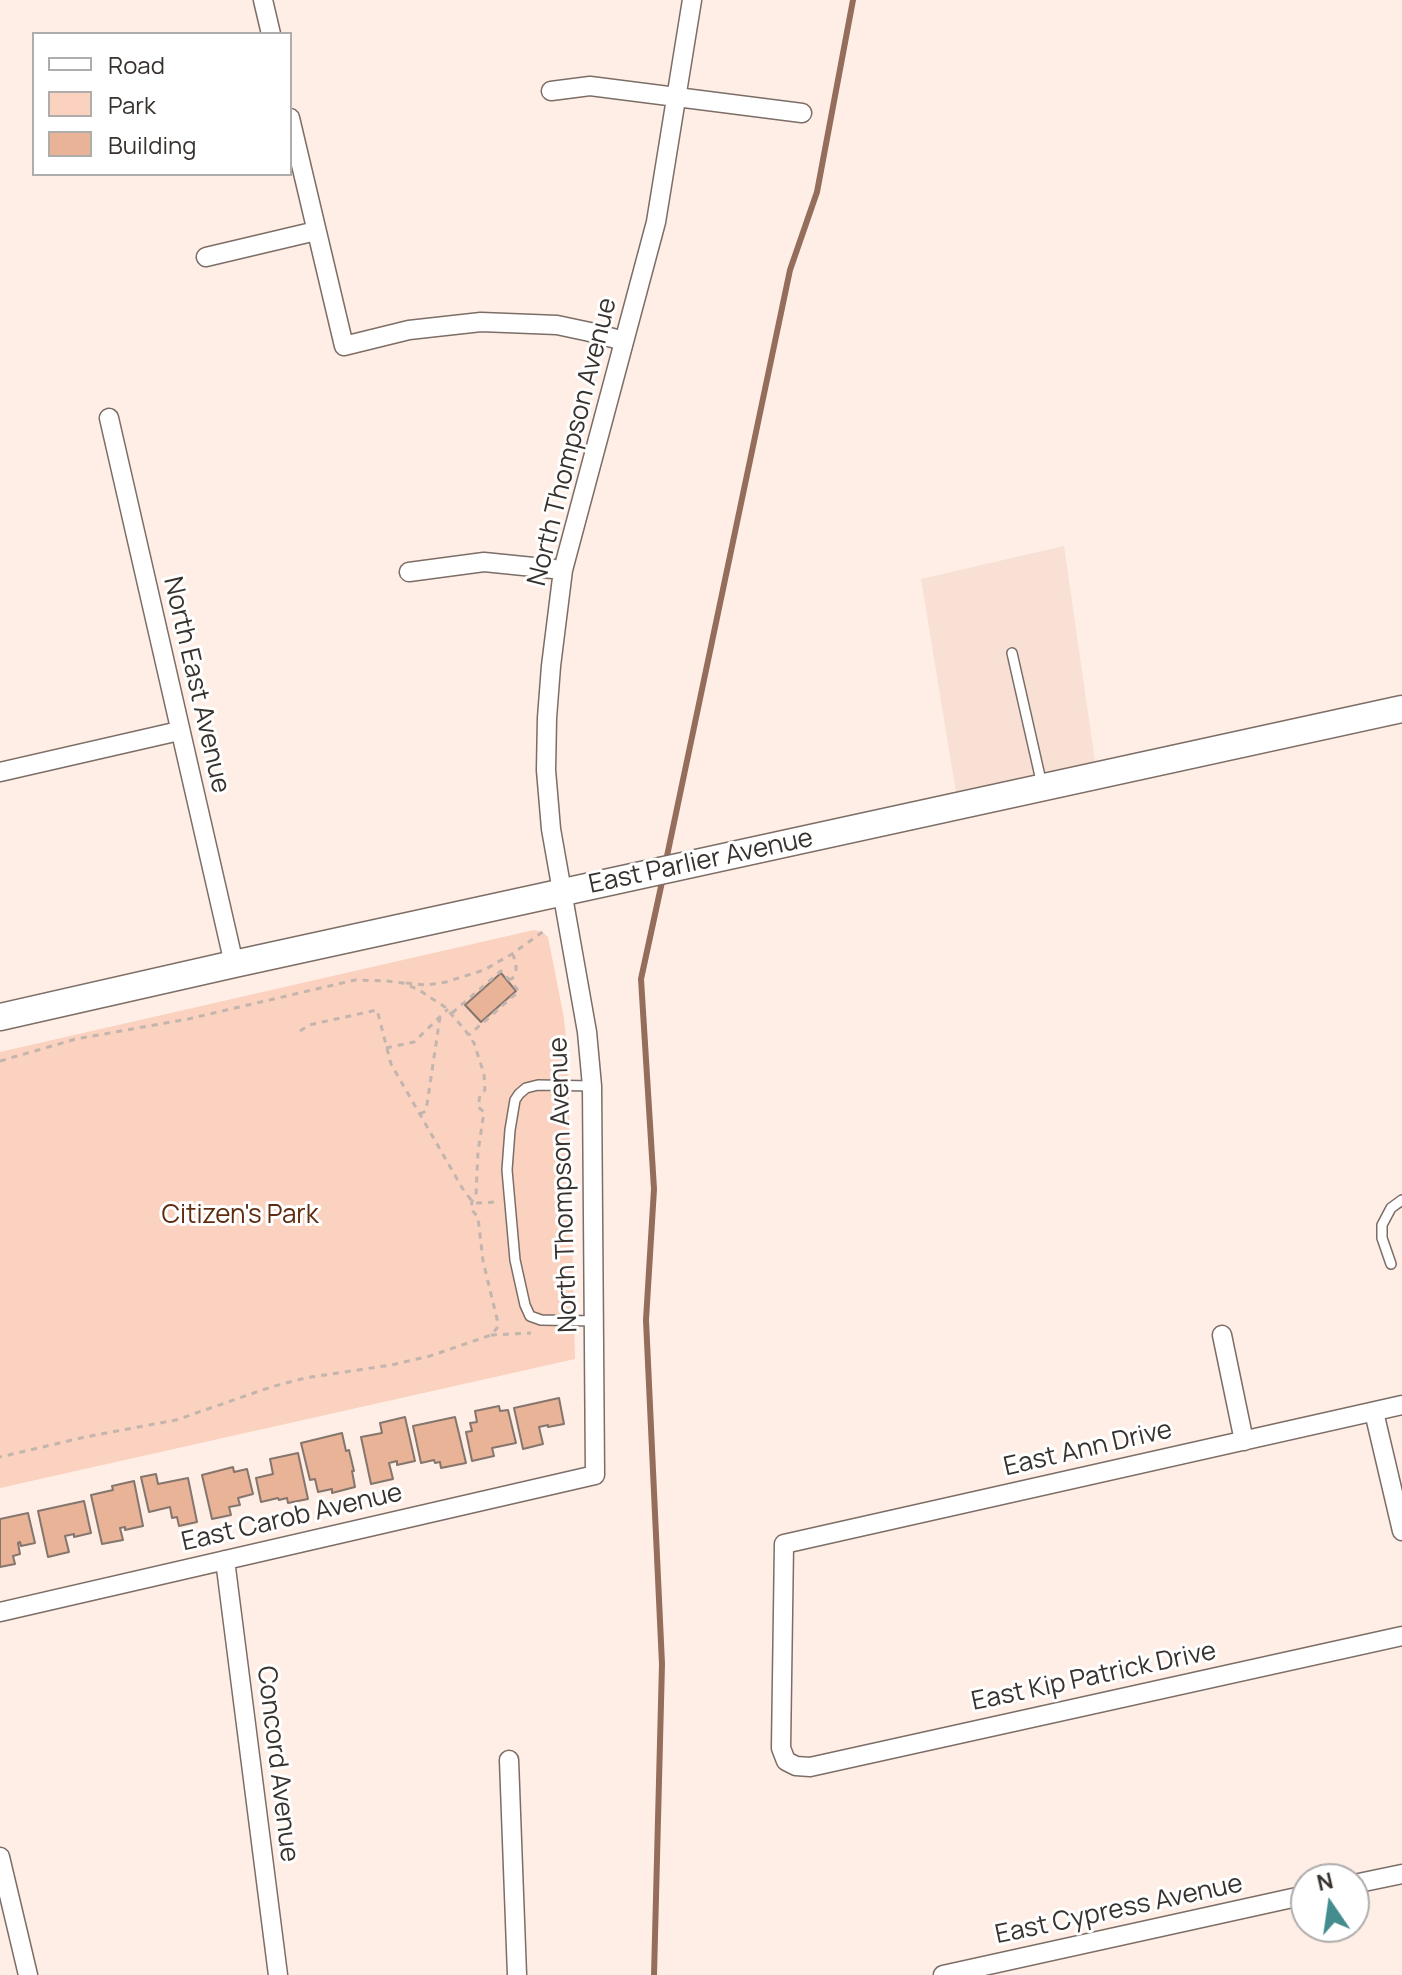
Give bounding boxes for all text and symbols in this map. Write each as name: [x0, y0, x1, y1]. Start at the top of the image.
legend: [32, 32, 292, 176]
text: Road: [108, 48, 165, 81]
text: Park: [108, 88, 156, 121]
text: Building: [108, 128, 196, 161]
street label: North Thompson Avenue: [522, 295, 624, 589]
street label: North East Avenue: [156, 574, 236, 796]
street label: East Parlier Avenue: [586, 823, 816, 901]
street label: North Thompson Avenue: [543, 1037, 585, 1333]
park label: Citizen's Park: [161, 1200, 319, 1232]
street label: East Ann Drive: [1001, 1414, 1175, 1484]
street label: East Carob Avenue: [179, 1477, 405, 1559]
street label: East Kip Patrick Drive: [969, 1636, 1219, 1718]
street label: Concord Avenue: [249, 1664, 305, 1864]
north arrow: [1290, 1863, 1370, 1943]
text: N: [1314, 1865, 1336, 1898]
street label: East Cypress Avenue: [992, 1869, 1246, 1951]

